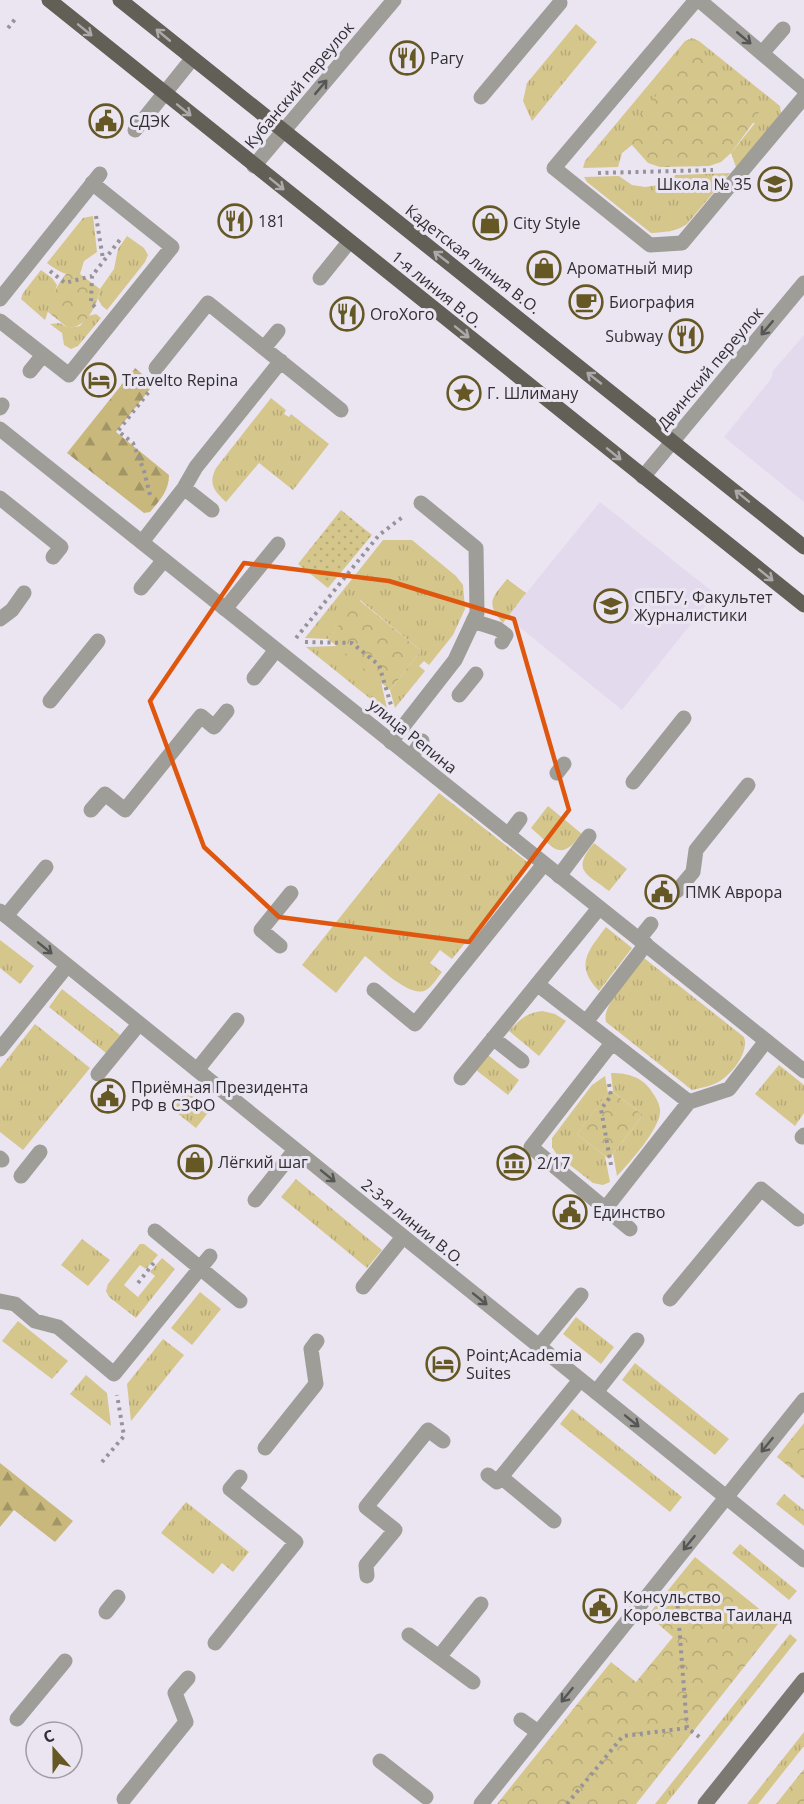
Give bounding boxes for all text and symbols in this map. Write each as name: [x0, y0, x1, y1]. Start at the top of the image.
street label: Кубанский переулок: [239, 16, 359, 153]
one-way arrow: [77, 23, 93, 36]
one-way arrow: [155, 28, 171, 41]
one-way arrow: [736, 31, 752, 44]
restaurant icon: Рагу: [389, 40, 425, 76]
place label: Рагу: [430, 47, 464, 69]
one-way arrow: [314, 80, 328, 95]
public building icon: СДЭК: [88, 103, 124, 139]
one-way arrow: [176, 103, 192, 116]
place label: СДЭК: [129, 110, 170, 132]
school or university icon: Школа № 35: [757, 166, 793, 202]
place label: Школа № 35: [657, 173, 752, 195]
one-way arrow: [268, 177, 284, 190]
street label: Кадетская линия В.О.: [401, 199, 545, 319]
restaurant icon: 181: [217, 203, 253, 239]
shop icon: City Style: [472, 205, 508, 241]
place label: 181: [258, 210, 285, 232]
place label: City Style: [513, 212, 581, 234]
street label: 1-я линия В.О.: [387, 245, 487, 333]
one-way arrow: [433, 250, 449, 263]
shop icon: Ароматный мир: [526, 250, 562, 286]
place label: Ароматный мир: [567, 257, 693, 279]
cafe icon: Биография: [568, 284, 604, 320]
place label: Биография: [609, 291, 695, 313]
restaurant icon: ОгоХого: [329, 296, 365, 332]
street label: Двинский переулок: [652, 302, 768, 434]
place label: ОгоХого: [370, 303, 434, 325]
restaurant icon: Subway: [668, 318, 704, 354]
one-way arrow: [760, 320, 773, 336]
one-way arrow: [454, 325, 470, 338]
place label: Subway: [605, 325, 664, 347]
hotel icon: Travelto Repina: [81, 362, 117, 398]
place label: Travelto Repina: [122, 369, 238, 391]
one-way arrow: [586, 371, 602, 384]
place icon: Г. Шлиману: [446, 375, 482, 411]
place label: Г. Шлиману: [487, 382, 579, 404]
one-way arrow: [606, 447, 622, 460]
one-way arrow: [734, 490, 750, 503]
one-way arrow: [758, 569, 774, 582]
place label: СПБГУ, Факультет Журналистики: [634, 586, 773, 626]
school or university icon: СПБГУ, Факультет Журналистики: [593, 588, 629, 624]
street label: улица Репина: [364, 693, 462, 779]
public building icon: ПМК Аврора: [644, 874, 680, 910]
place label: ПМК Аврора: [685, 881, 782, 903]
one-way arrow: [37, 942, 53, 955]
place label: Приёмная Президента РФ в СЗФО: [131, 1076, 308, 1116]
public building icon: Приёмная Президента РФ в СЗФО: [90, 1078, 126, 1114]
shop icon: Лёгкий шаг: [177, 1144, 213, 1180]
museum icon: 2/17: [496, 1145, 532, 1181]
place label: Лёгкий шаг: [218, 1151, 308, 1173]
place label: 2/17: [537, 1152, 570, 1174]
one-way arrow: [320, 1170, 336, 1183]
street label: 2-3-я линии В.О.: [357, 1174, 469, 1270]
public building icon: Единство: [552, 1194, 588, 1230]
place label: Единство: [593, 1201, 665, 1223]
one-way arrow: [472, 1292, 488, 1305]
place label: Point;Academia Suites: [466, 1344, 582, 1384]
hotel icon: Point;Academia Suites: [425, 1346, 461, 1382]
one-way arrow: [623, 1414, 639, 1427]
one-way arrow: [761, 1437, 774, 1453]
one-way arrow: [683, 1534, 696, 1550]
place label: Консульство Королевства Таиланд: [623, 1586, 792, 1626]
public building icon: Консульство Королевства Таиланд: [582, 1588, 618, 1624]
one-way arrow: [561, 1687, 574, 1703]
north arrow: [24, 1720, 84, 1780]
text: С: [40, 1724, 57, 1748]

